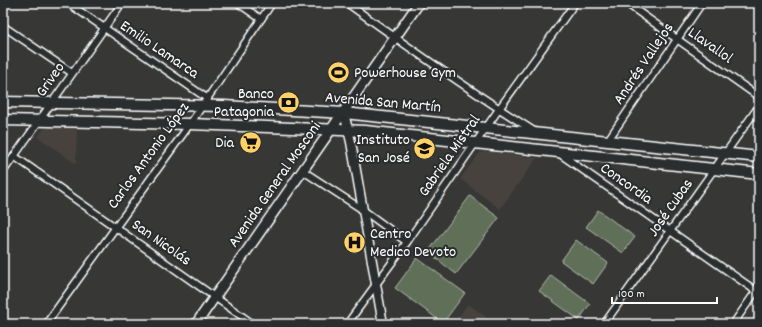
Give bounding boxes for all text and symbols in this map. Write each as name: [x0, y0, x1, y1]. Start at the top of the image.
street label: Emilio Lamarca: [115, 15, 204, 85]
street label: Andrés Vallejos: [608, 18, 680, 110]
street label: Llavallol: [683, 22, 737, 70]
street label: Griveo: [31, 58, 71, 102]
sports icon: Powerhouse Gym: [325, 60, 351, 86]
place label: Powerhouse Gym: [354, 62, 456, 85]
place label: Banco Patagonia: [214, 83, 274, 124]
street label: Avenida San Martín: [324, 86, 442, 120]
bank icon: Banco Patagonia: [276, 90, 302, 116]
street label: Carlos Antonio López: [102, 98, 196, 214]
street label: Gabriela Mistral: [413, 110, 487, 202]
street label: Avenida General Mosconi: [223, 117, 327, 253]
place label: Instituto San José: [356, 129, 410, 170]
supermarket icon: Dia: [237, 130, 263, 156]
place label: Dia: [215, 132, 234, 155]
school or university icon: Instituto San José: [412, 136, 438, 162]
street label: Concordia: [595, 157, 658, 211]
street label: José Cubas: [643, 174, 700, 242]
street label: San Nicolás: [126, 214, 196, 272]
place label: Centro Medico Devoto: [370, 223, 456, 264]
hospital icon: Centro Medico Devoto: [341, 230, 367, 256]
scale bar: [612, 279, 717, 305]
text: 100 m: [618, 286, 645, 303]

